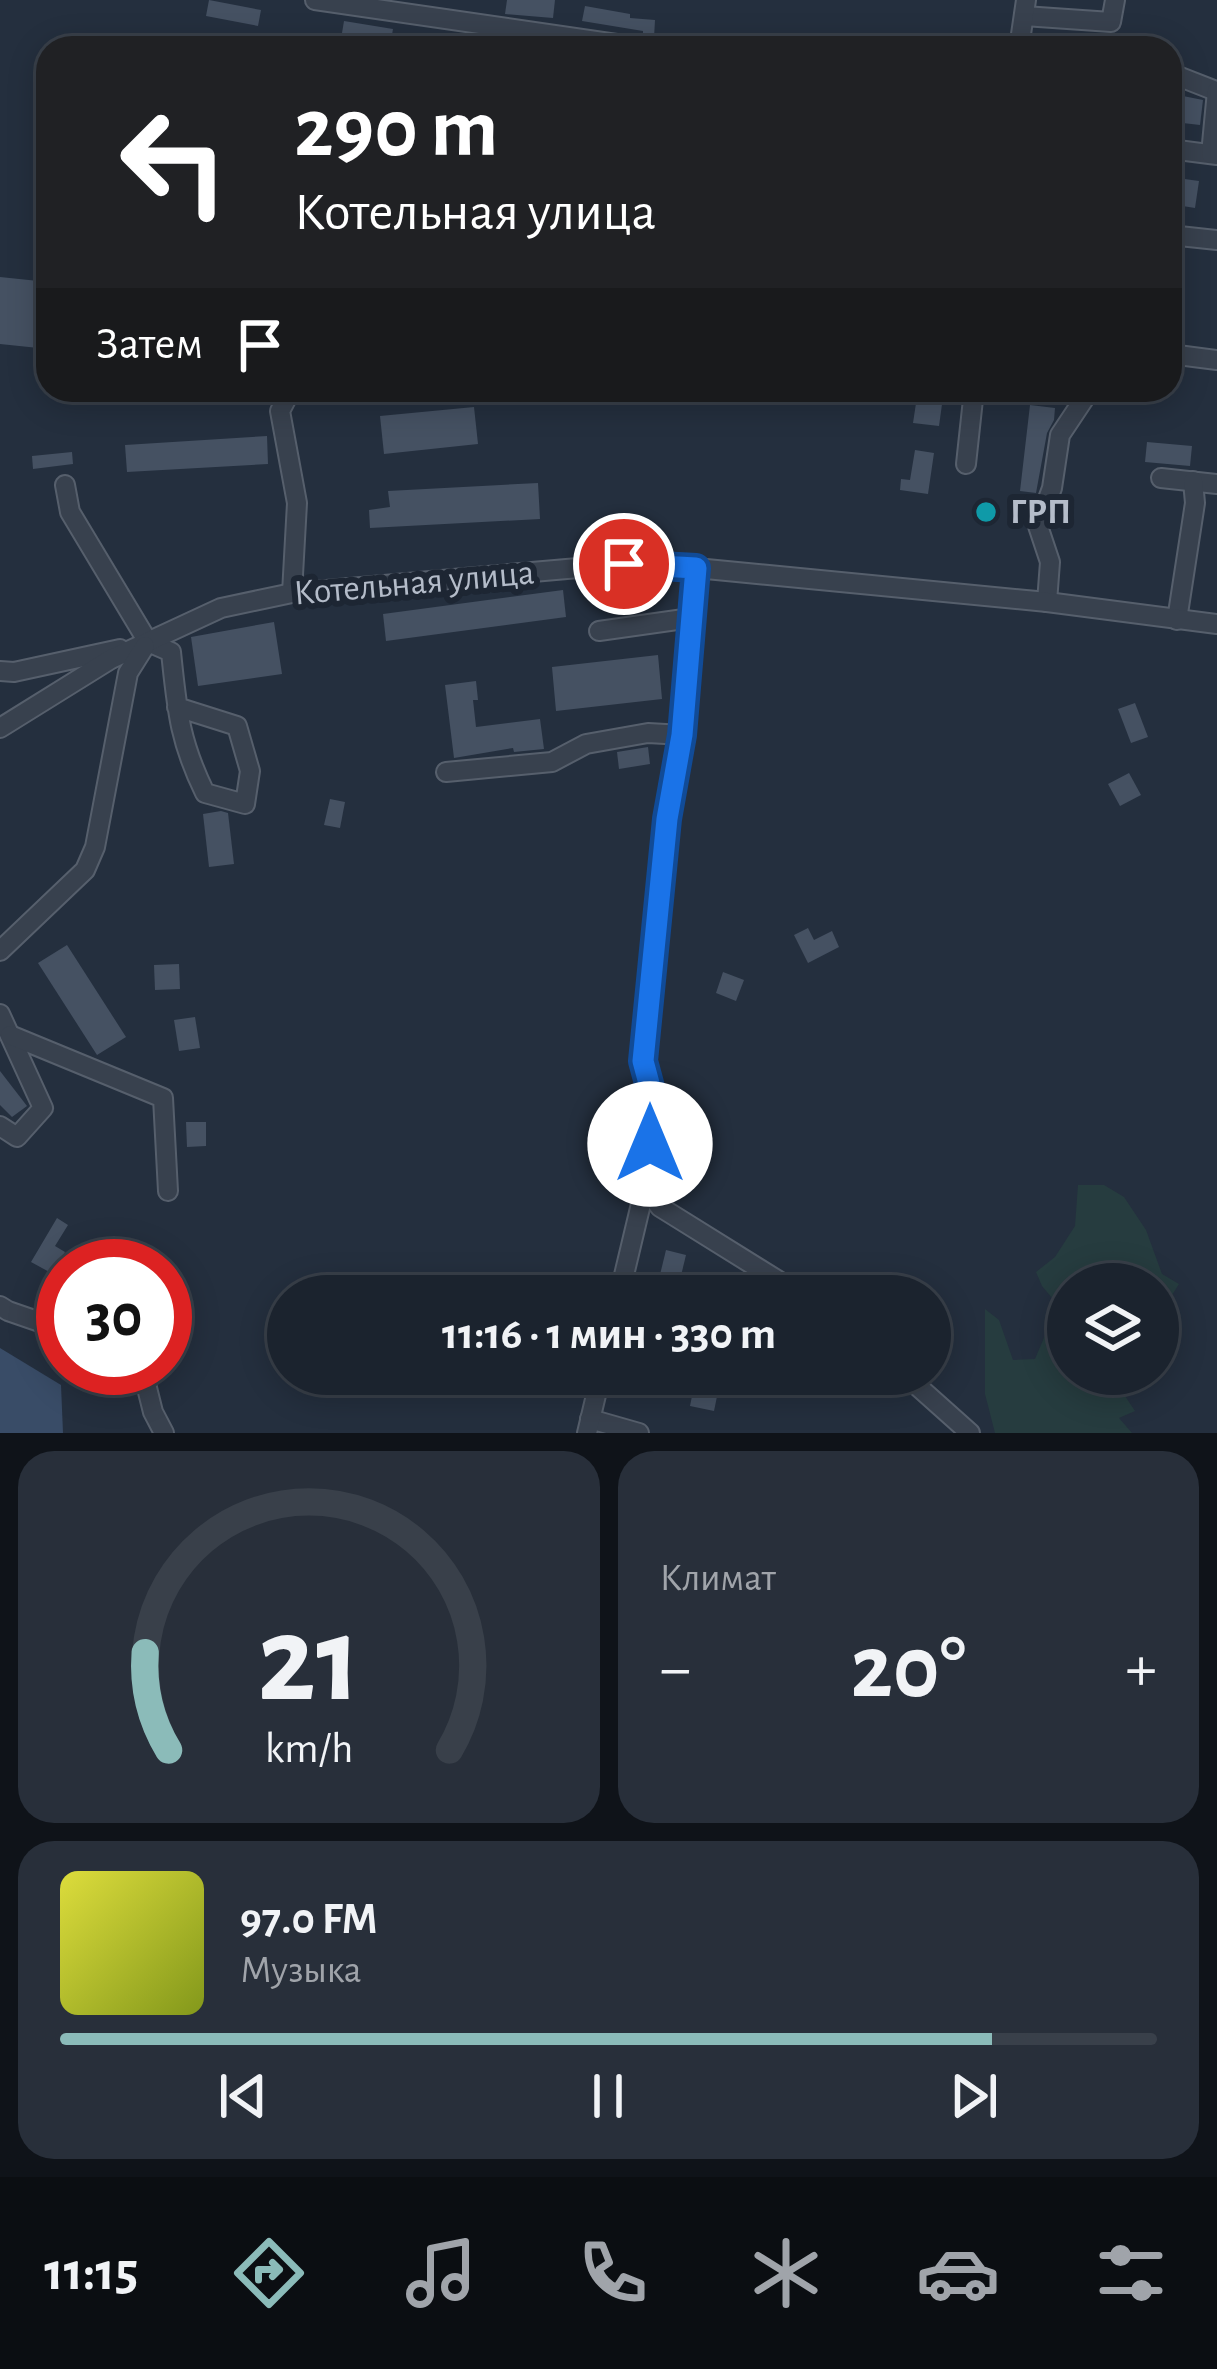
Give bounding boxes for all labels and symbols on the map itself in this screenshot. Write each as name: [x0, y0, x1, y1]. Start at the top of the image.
place label: ГРП: [1010, 494, 1071, 530]
marker: ГРП: [973, 499, 999, 525]
pin: [573, 513, 675, 615]
street label: Котельная улица: [292, 555, 536, 611]
position arrow: [587, 1081, 713, 1207]
speed limit sign: 30: [36, 1239, 192, 1395]

